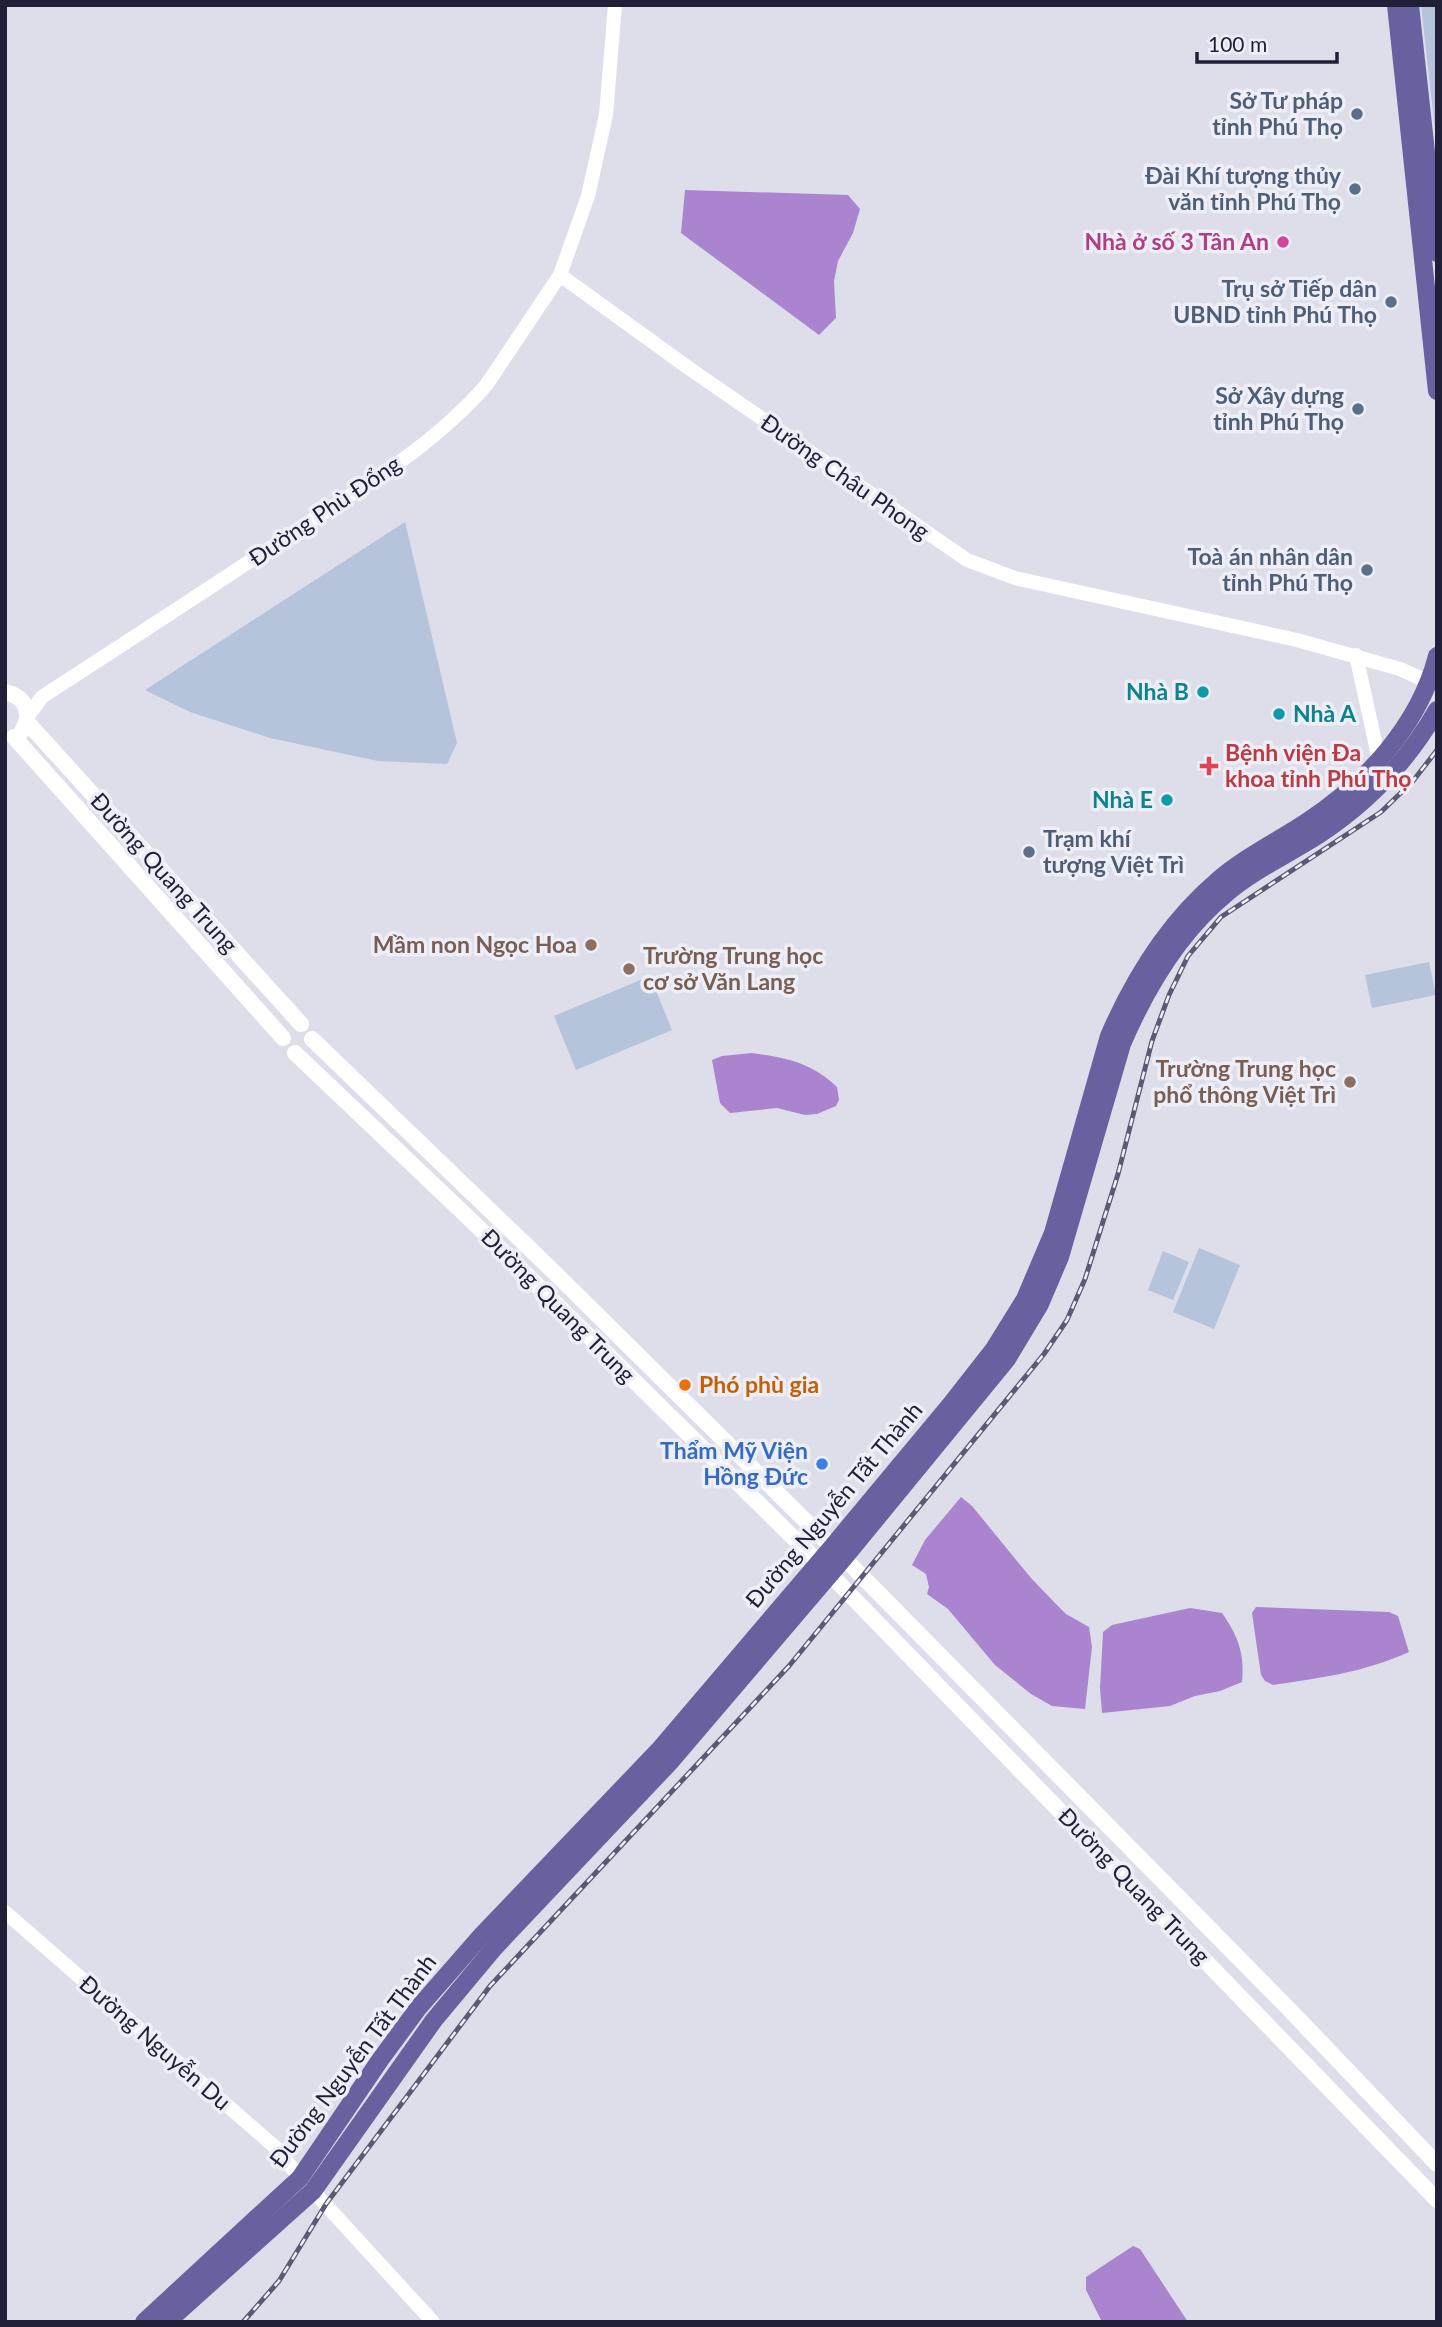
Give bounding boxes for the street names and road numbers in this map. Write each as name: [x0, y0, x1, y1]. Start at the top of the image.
street label: Đường Châu Phong: [756, 408, 935, 545]
street label: Đường Phù Đổng: [243, 449, 406, 571]
street label: Đường Quang Trung: [85, 786, 244, 958]
street label: Đường Quang Trung: [476, 1222, 642, 1388]
street label: Đường Nguyễn Tất Thành: [739, 1396, 927, 1613]
street label: Đường Quang Trung: [1053, 1801, 1216, 1969]
street label: Đường Nguyễn Tất Thành: [263, 1948, 442, 2173]
street label: Đường Nguyễn Du: [74, 1969, 237, 2116]

